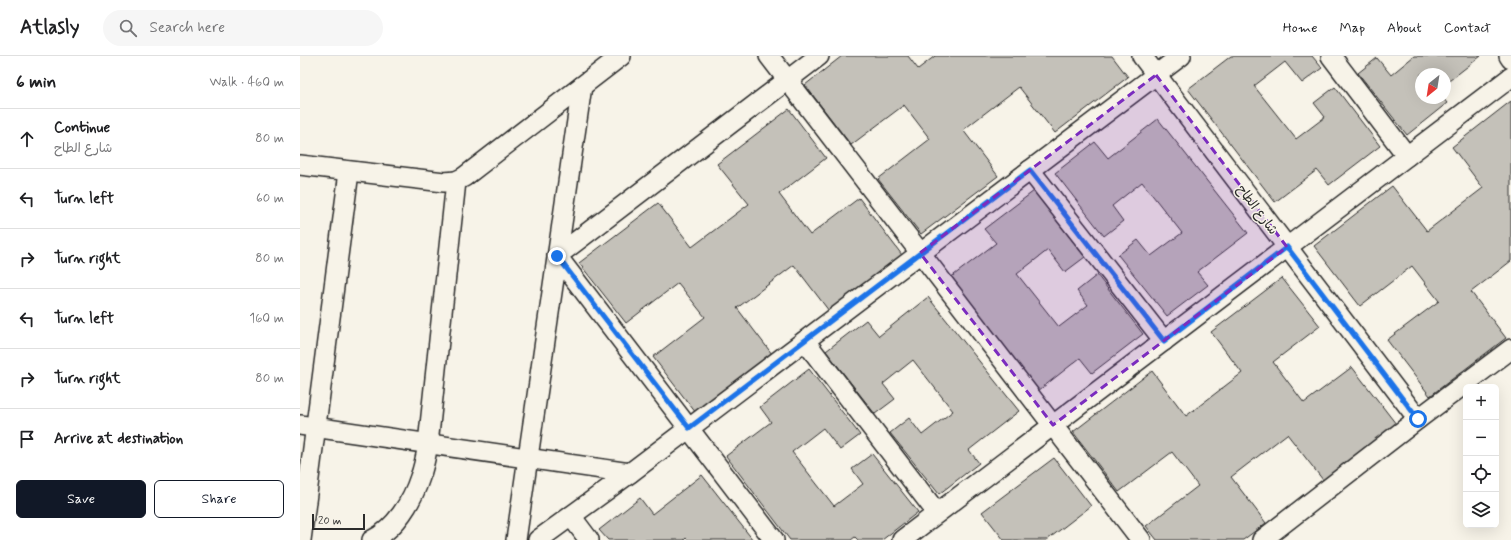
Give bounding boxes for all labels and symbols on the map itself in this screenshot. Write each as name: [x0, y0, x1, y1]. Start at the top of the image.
north arrow: [1415, 68, 1451, 104]
street label: شارع الطاح: [1232, 181, 1281, 238]
route end: [548, 247, 566, 265]
route start: [1409, 410, 1427, 428]
scale bar: [312, 512, 365, 531]

